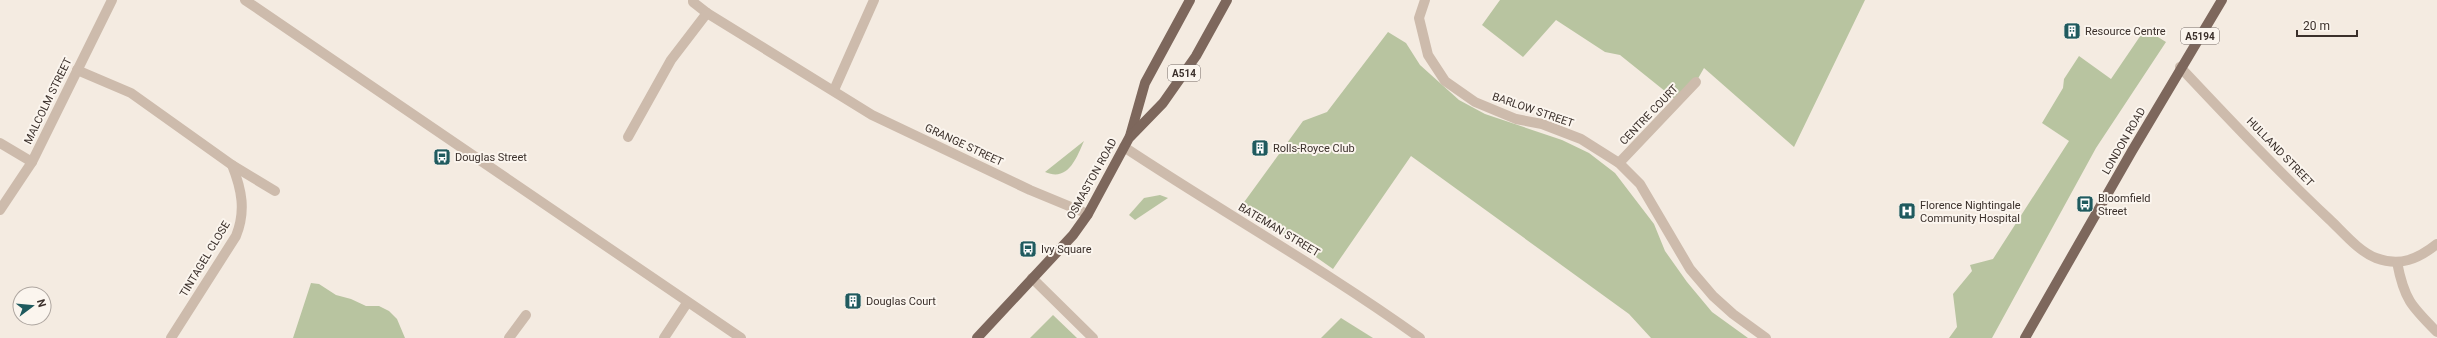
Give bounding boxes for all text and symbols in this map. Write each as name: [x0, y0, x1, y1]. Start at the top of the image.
scale bar: [2297, 12, 2357, 38]
text: 20 m: [2303, 19, 2330, 33]
building icon: Resource Centre: [2062, 21, 2082, 41]
place label: Resource Centre: [2085, 25, 2166, 38]
road number: A5194: [2181, 28, 2219, 44]
street label: MALCOLM STREET: [21, 55, 75, 146]
road number: A514: [1168, 65, 1200, 81]
street label: CENTRE COURT: [1617, 82, 1681, 148]
street label: BARLOW STREET: [1490, 90, 1576, 130]
street label: LONDON ROAD: [2100, 105, 2148, 177]
street label: HULLAND STREET: [2244, 115, 2317, 190]
street label: GRANGE STREET: [923, 121, 1006, 169]
street label: OSMASTON ROAD: [1064, 136, 1120, 222]
building icon: Rolls-Royce Club: [1250, 138, 1270, 158]
place label: Rolls-Royce Club: [1273, 142, 1355, 155]
bus stop icon: Douglas Street: [432, 147, 452, 167]
place label: Douglas Street: [455, 151, 527, 164]
place label: Bloomfield Street: [2098, 192, 2151, 218]
bus stop icon: Bloomfield Street: [2075, 194, 2095, 214]
place label: Florence Nightingale Community Hospital: [1920, 199, 2021, 225]
street label: BATEMAN STREET: [1236, 201, 1322, 260]
hospital icon: Florence Nightingale Community Hospital: [1897, 201, 1917, 221]
street label: TINTAGEL CLOSE: [177, 219, 233, 299]
bus stop icon: Ivy Square: [1018, 239, 1038, 259]
place label: Ivy Square: [1041, 243, 1092, 256]
north arrow: [12, 286, 52, 326]
building icon: Douglas Court: [843, 291, 863, 311]
place label: Douglas Court: [866, 295, 936, 308]
text: N: [34, 298, 49, 309]

